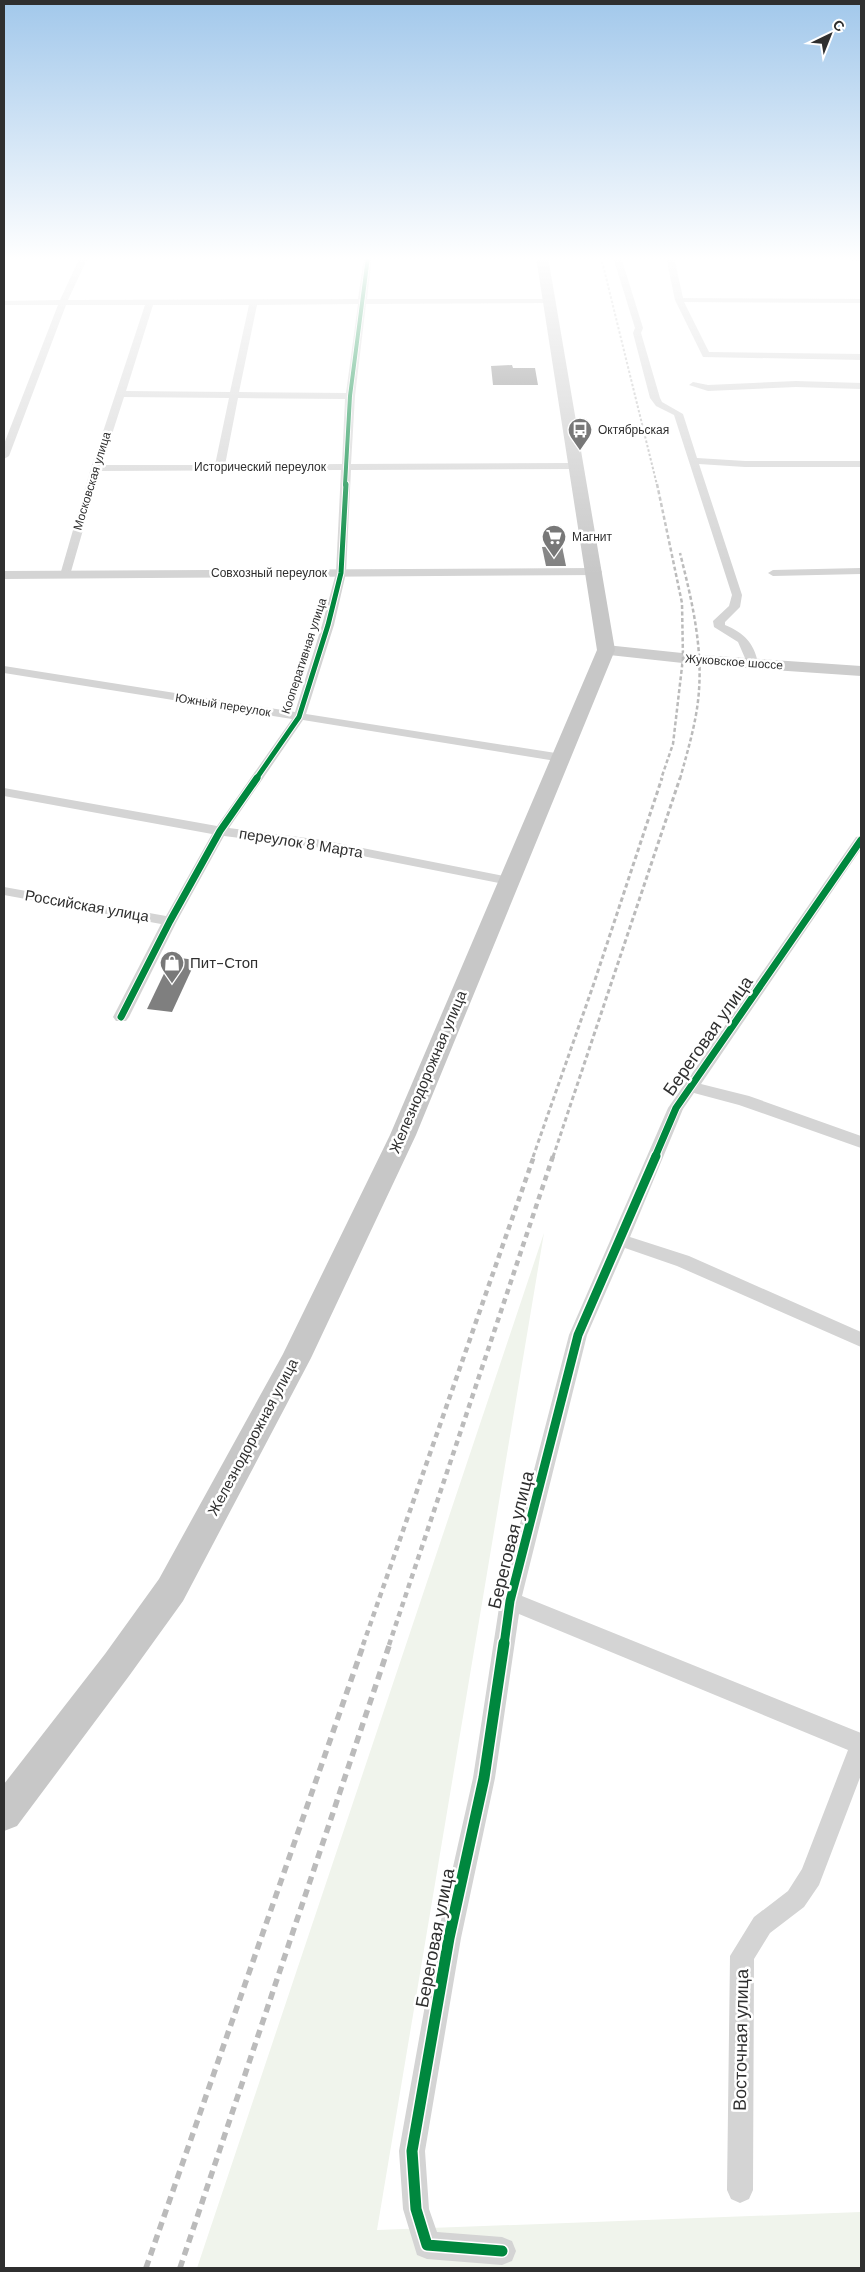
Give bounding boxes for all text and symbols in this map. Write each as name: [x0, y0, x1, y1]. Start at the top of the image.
north arrow: [805, 10, 855, 60]
text: С: [829, 15, 849, 36]
bus stop icon: Октябрьская: [567, 417, 593, 451]
place label: Октябрьская: [598, 422, 669, 438]
street label: Московская улица: [69, 430, 115, 532]
street label: Исторический переулок: [194, 459, 327, 475]
supermarket icon: Магнит: [541, 524, 567, 558]
place label: Магнит: [572, 529, 613, 545]
street label: Совхозный переулок: [211, 565, 328, 581]
street label: Кооперативная улица: [278, 596, 330, 716]
street label: Жуковское шоссе: [684, 651, 784, 673]
street label: Южный переулок: [174, 690, 273, 721]
street label: переулок 8 Марта: [238, 823, 365, 863]
street label: Российская улица: [23, 885, 151, 927]
shop icon: Пит-Стоп: [159, 950, 185, 984]
place label: Пит-Стоп: [190, 953, 258, 973]
street label: Береговая улица: [658, 970, 759, 1101]
street label: Железнодорожная улица: [385, 987, 472, 1156]
street label: Железнодорожная улица: [203, 1354, 303, 1519]
street label: Береговая улица: [482, 1468, 540, 1612]
street label: Береговая улица: [410, 1865, 460, 2010]
street label: Восточная улица: [728, 1968, 754, 2111]

